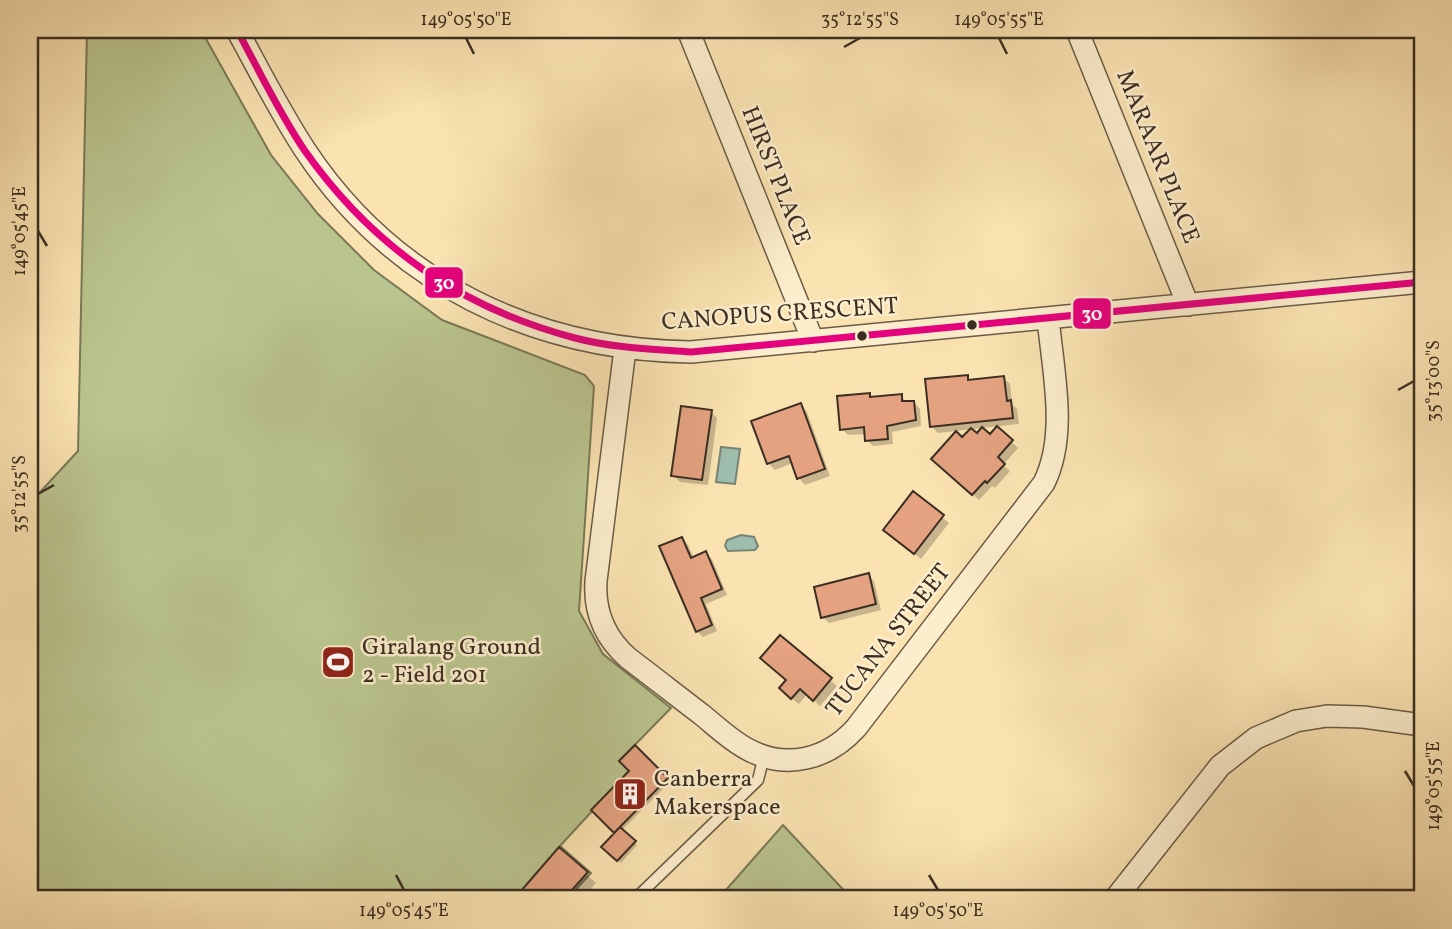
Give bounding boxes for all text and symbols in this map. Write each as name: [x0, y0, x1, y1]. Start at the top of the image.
text: 149°05'50"E: [420, 8, 512, 33]
text: 35°12'55"S: [821, 8, 899, 33]
text: 149°05'55"E: [954, 8, 1044, 33]
street label: MARAAR PLACE: [1107, 65, 1207, 249]
street label: HIRST PLACE: [732, 101, 818, 251]
text: 149°05'45"E: [8, 186, 33, 276]
line badge: 30: [424, 266, 464, 299]
text: 30: [433, 271, 455, 297]
street label: CANOPUS CRESCENT: [660, 290, 900, 340]
line badge: 30: [1072, 297, 1112, 330]
text: 30: [1081, 302, 1103, 328]
unlabelled marker: [965, 318, 979, 332]
unlabelled marker: [855, 329, 869, 343]
text: 35°13'00"S: [1422, 340, 1447, 422]
text: 35°12'55"S: [8, 455, 33, 533]
street label: TUCANA STREET: [818, 557, 960, 725]
place label: Giralang Ground 2 - Field 201: [362, 631, 541, 693]
sports icon: Giralang Ground 2 - Field 201: [319, 643, 357, 681]
text: 149°05'55"E: [1422, 741, 1447, 831]
place label: Canberra Makerspace: [654, 763, 781, 825]
building icon: Canberra Makerspace: [611, 775, 649, 813]
text: 149°05'45"E: [359, 899, 449, 924]
text: 149°05'50"E: [892, 899, 984, 924]

